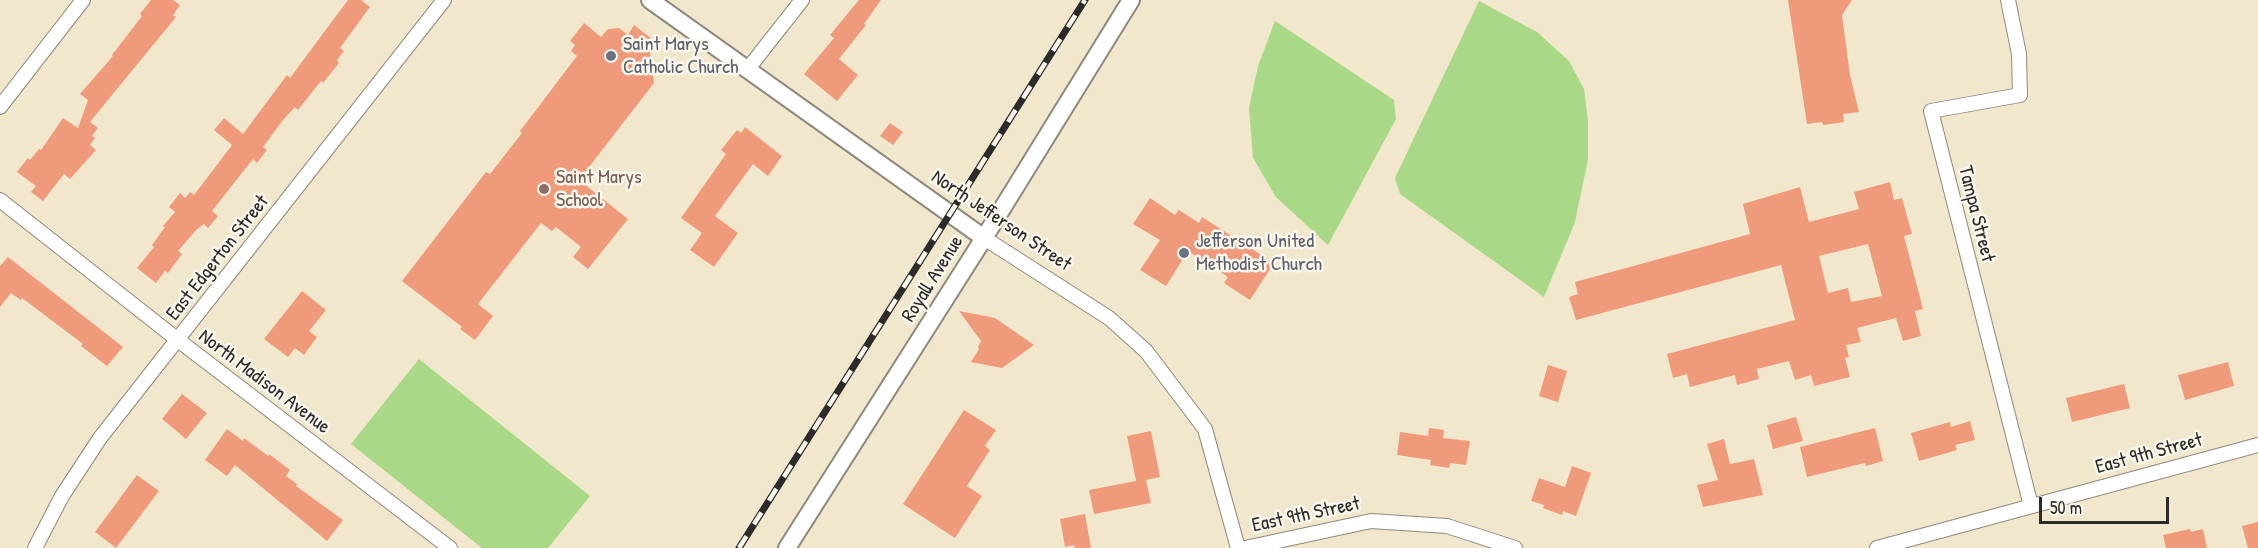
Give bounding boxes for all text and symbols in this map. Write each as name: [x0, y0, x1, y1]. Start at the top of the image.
place label: Saint Marys Catholic Church: [623, 33, 739, 80]
marker: Saint Marys Catholic Church: [604, 49, 618, 63]
street label: Tampa Street: [1952, 163, 2000, 265]
street label: North Jefferson Street: [926, 165, 1076, 277]
place label: Saint Marys School: [556, 166, 642, 213]
marker: Saint Marys School: [537, 182, 551, 196]
street label: East Edgerton Street: [162, 191, 274, 325]
place label: Jefferson United Methodist Church: [1196, 230, 1322, 277]
street label: Royall Avenue: [897, 231, 969, 327]
marker: Jefferson United Methodist Church: [1177, 246, 1191, 260]
street label: North Madison Avenue: [194, 325, 334, 439]
street label: East 9th Street: [2093, 428, 2205, 480]
scale bar: [2042, 485, 2172, 523]
street label: East 9th Street: [1250, 492, 1362, 538]
text: 50 m: [2050, 495, 2082, 520]

